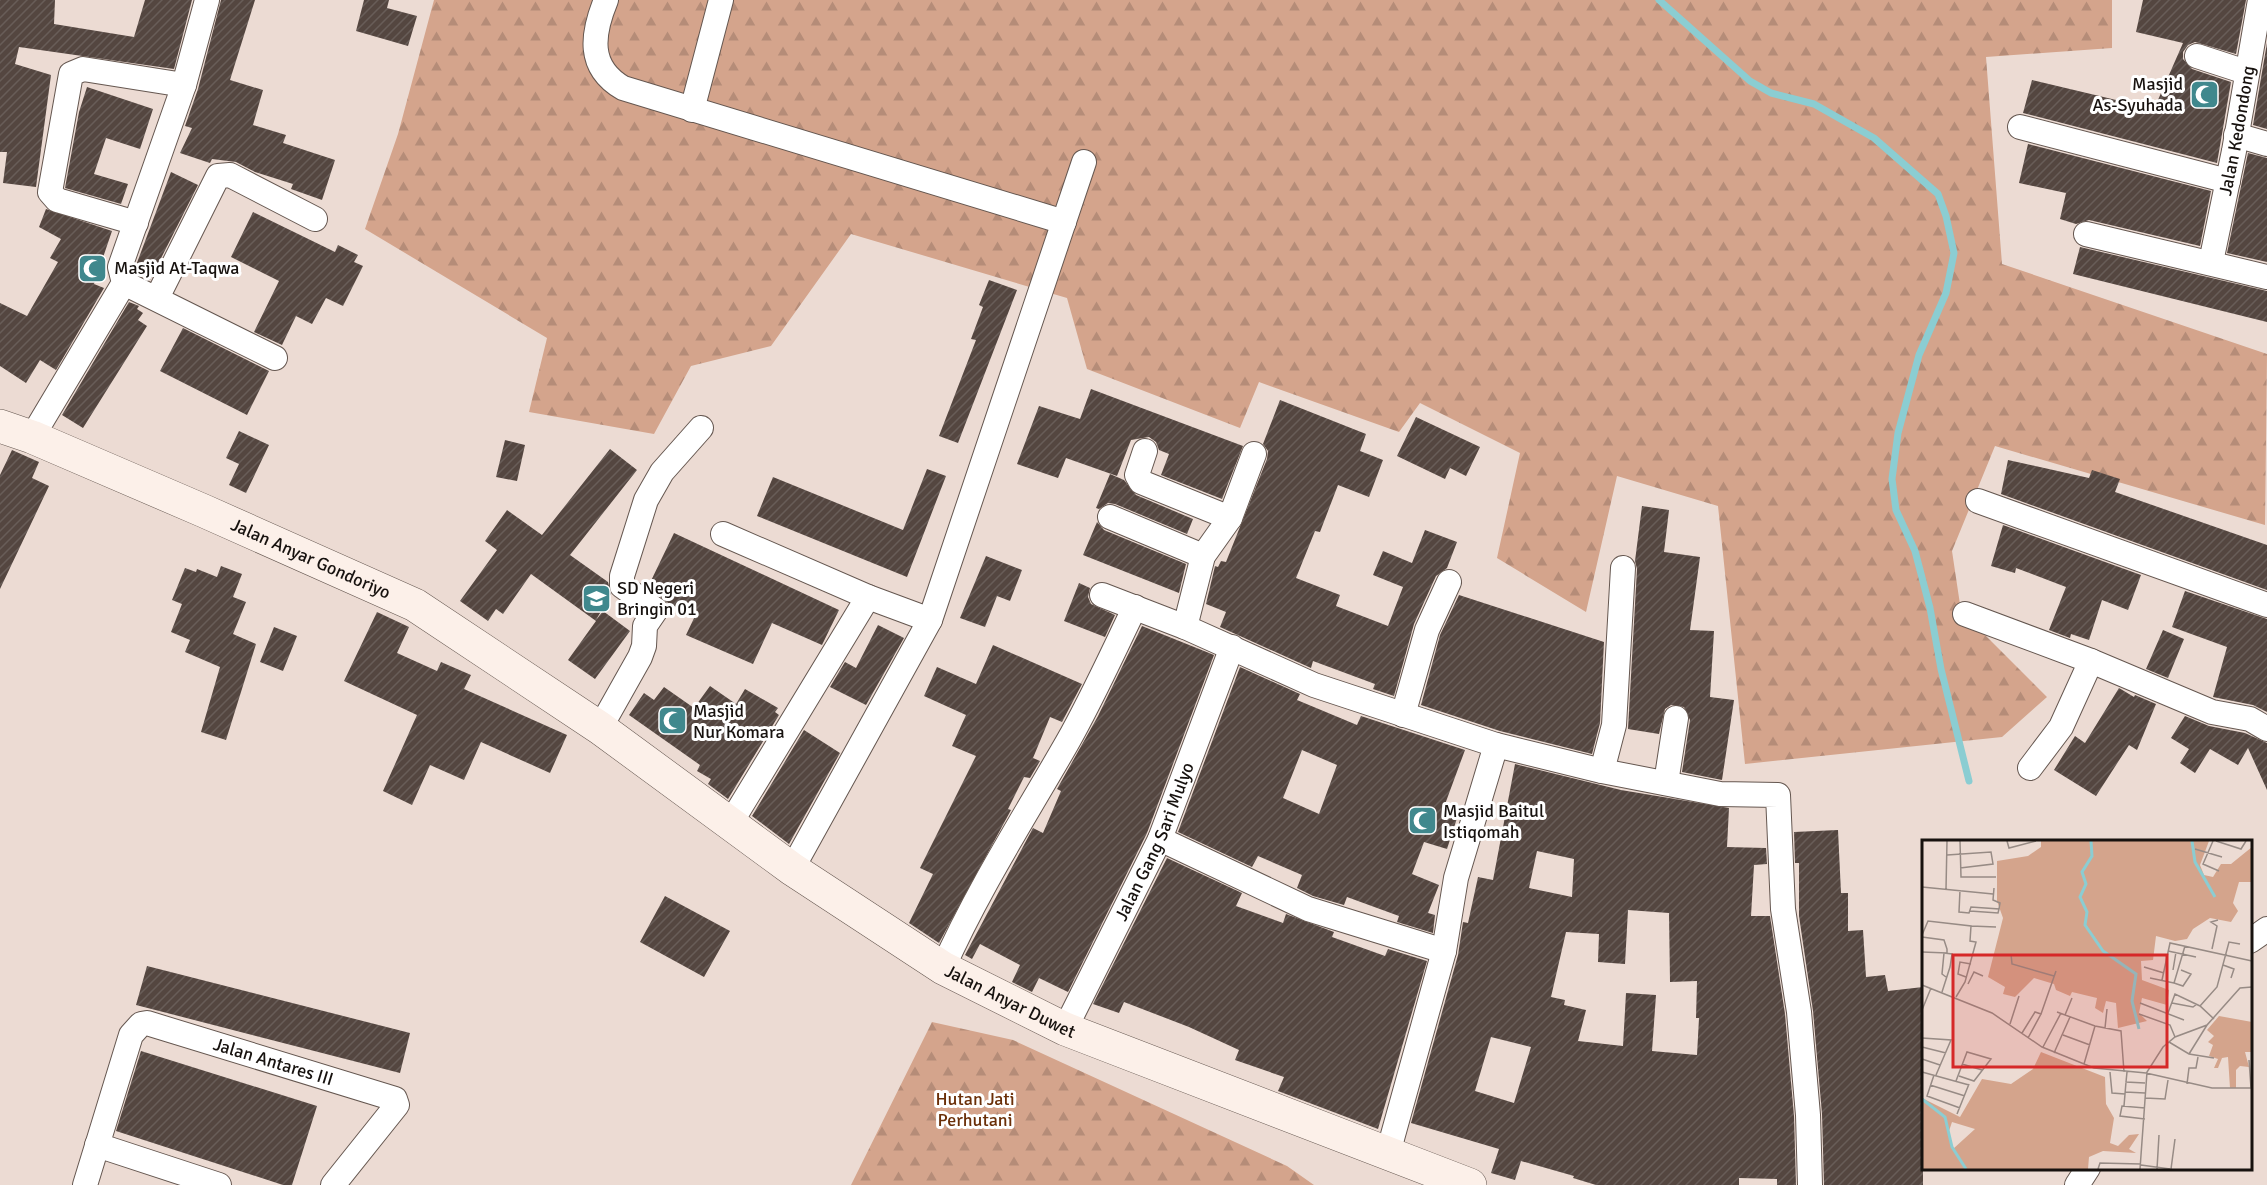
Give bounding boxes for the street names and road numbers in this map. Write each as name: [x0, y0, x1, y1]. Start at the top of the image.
street label: Jalan Kedondong: [2214, 64, 2259, 197]
street label: Jalan Anyar Gondoriyo: [228, 513, 394, 604]
street label: Jalan Gang Sari Mulyo: [1110, 759, 1199, 924]
street label: Jalan Anyar Duwet: [941, 960, 1078, 1043]
street label: Jalan Antares III: [211, 1033, 336, 1090]

